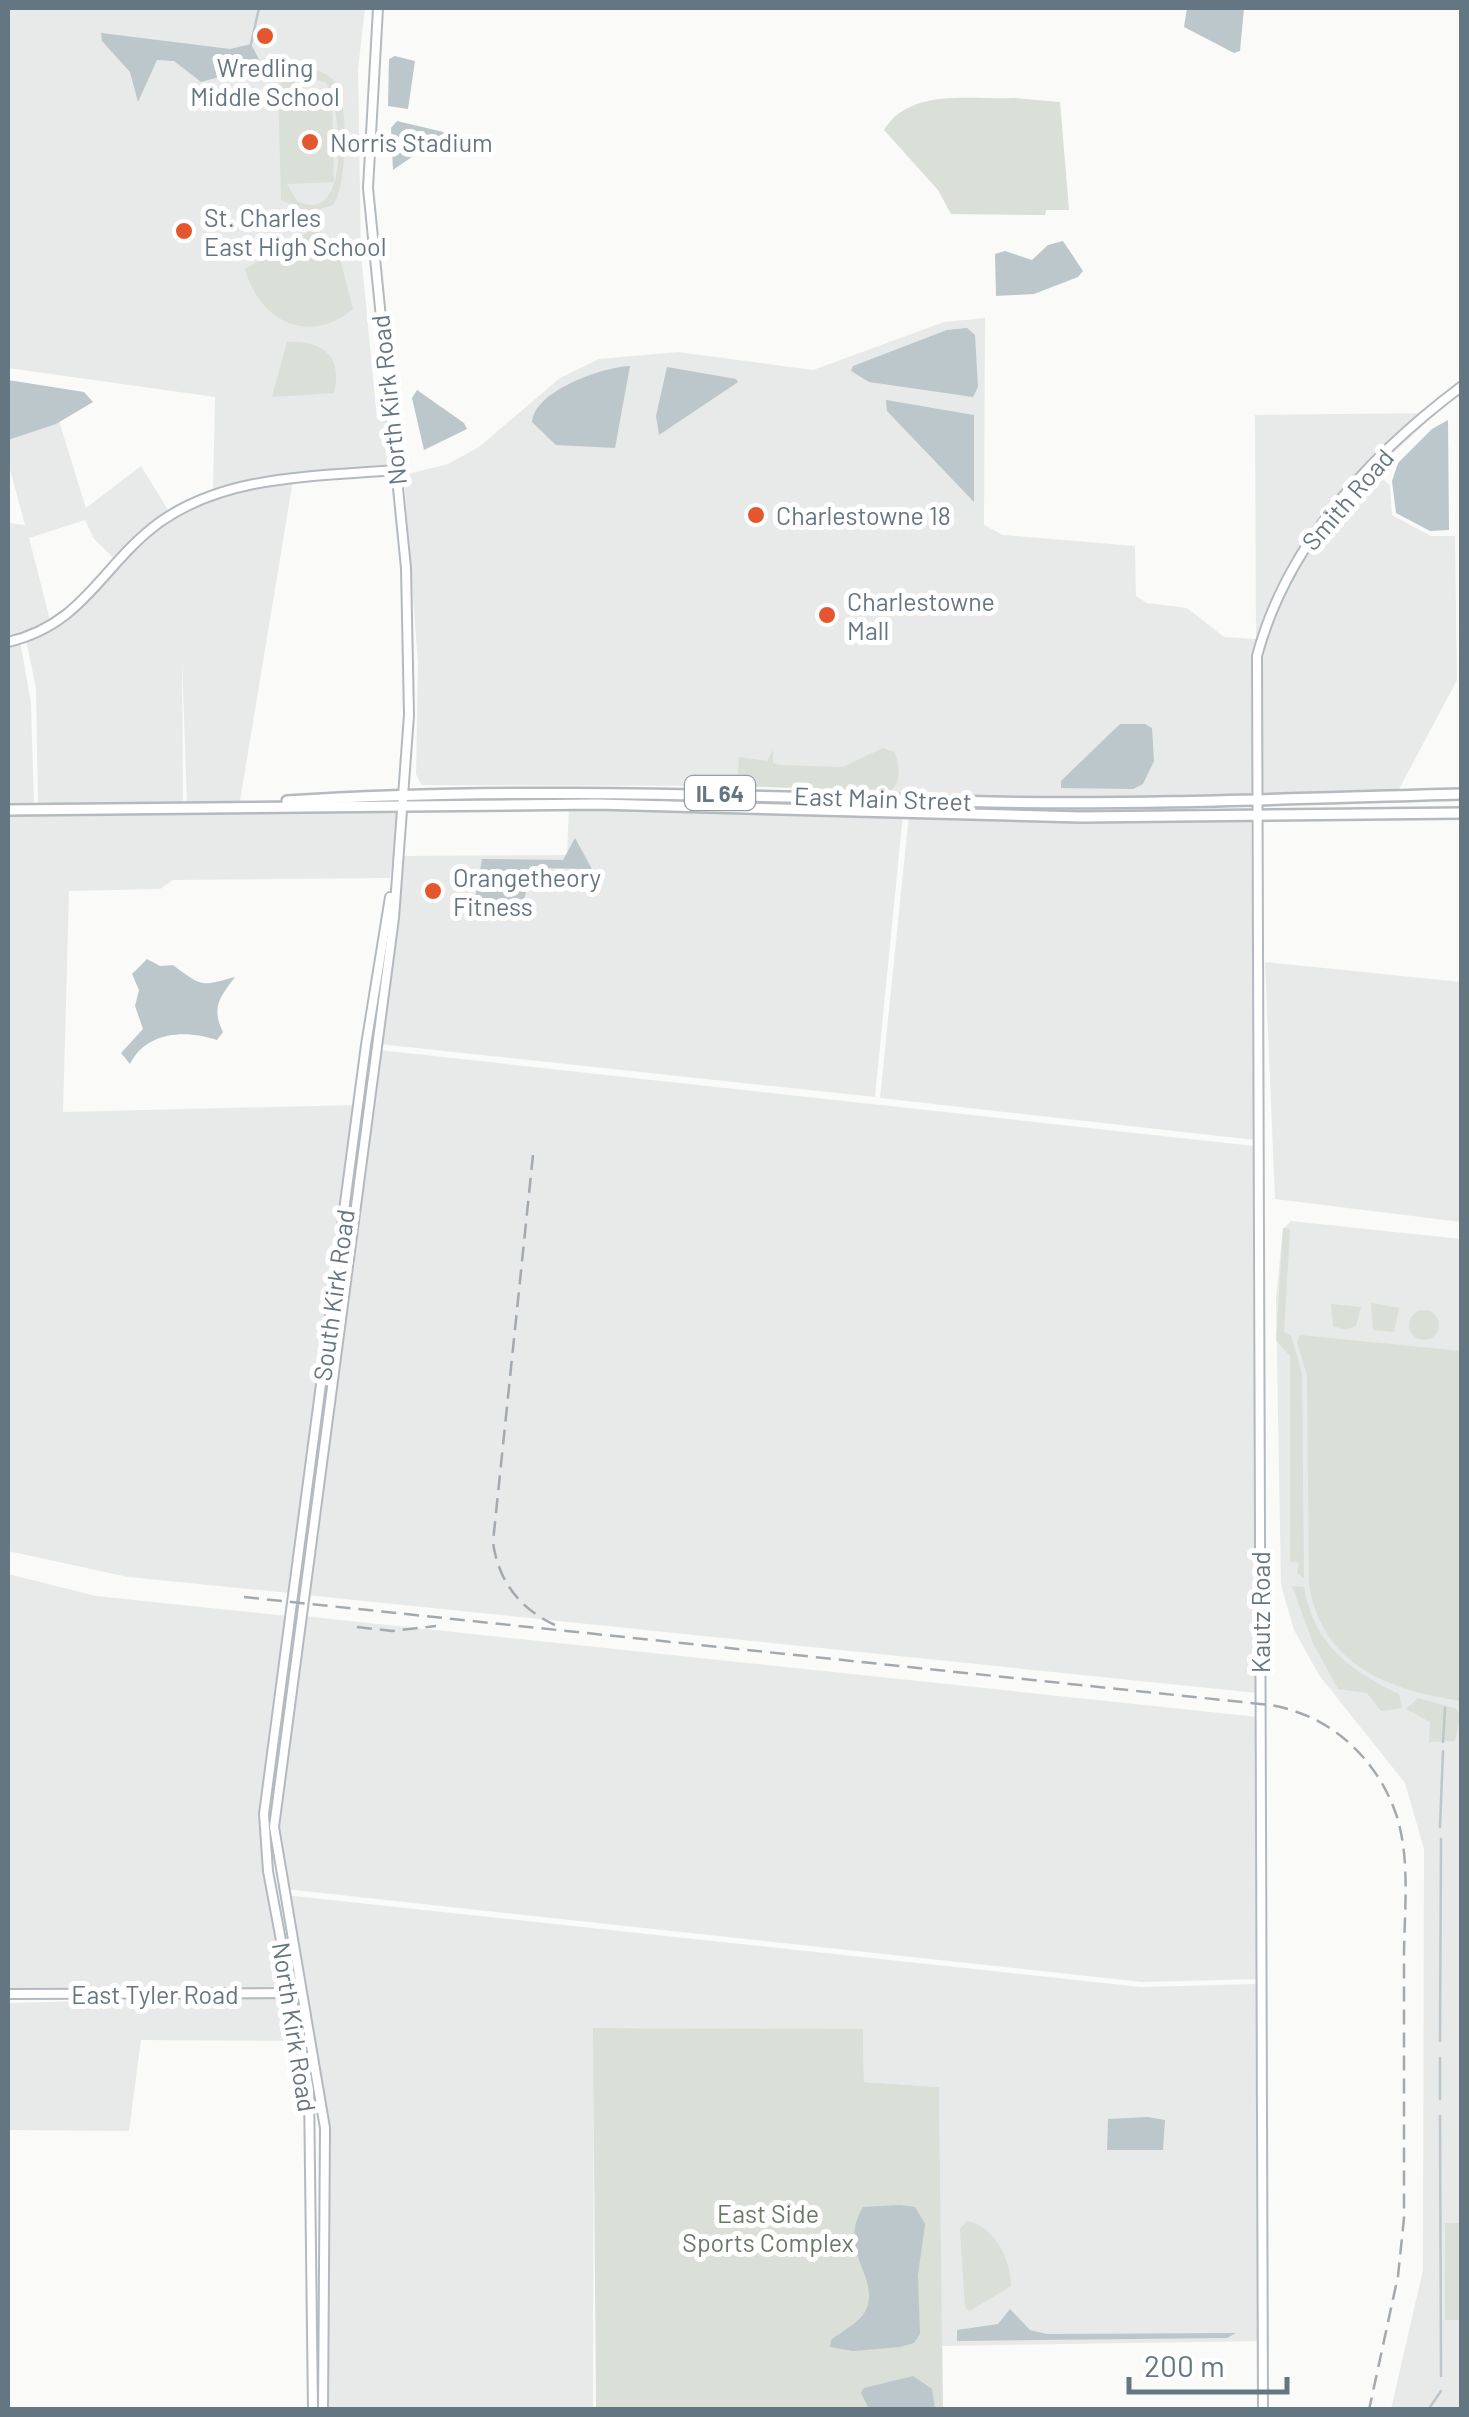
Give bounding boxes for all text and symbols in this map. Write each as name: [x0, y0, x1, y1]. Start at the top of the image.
marker: Wredling Middle School: [254, 25, 276, 47]
place label: Wredling Middle School: [190, 52, 340, 111]
place label: Norris Stadium: [330, 127, 493, 157]
marker: Norris Stadium: [299, 131, 321, 153]
place label: St. Charles East High School: [204, 202, 386, 261]
marker: St. Charles East High School: [173, 220, 195, 242]
street label: North Kirk Road: [364, 313, 412, 487]
street label: Smith Road: [1295, 442, 1399, 556]
place label: Charlestowne 18: [776, 500, 951, 530]
marker: Charlestowne 18: [745, 504, 767, 526]
place label: Charlestowne Mall: [847, 586, 995, 645]
marker: Charlestowne Mall: [816, 604, 838, 626]
road number: IL 64: [685, 776, 755, 810]
street label: East Main Street: [794, 780, 972, 816]
place label: Orangetheory Fitness: [453, 862, 601, 921]
marker: Orangetheory Fitness: [422, 880, 444, 902]
street label: South Kirk Road: [306, 1207, 360, 1383]
street label: Kautz Road: [1245, 1551, 1275, 1673]
street label: North Kirk Road: [267, 1940, 323, 2114]
street label: East Tyler Road: [71, 1979, 239, 2009]
park label: East Side Sports Complex: [682, 2198, 854, 2257]
scale bar: [1129, 2332, 1286, 2394]
text: 200 m: [1144, 2347, 1225, 2383]

